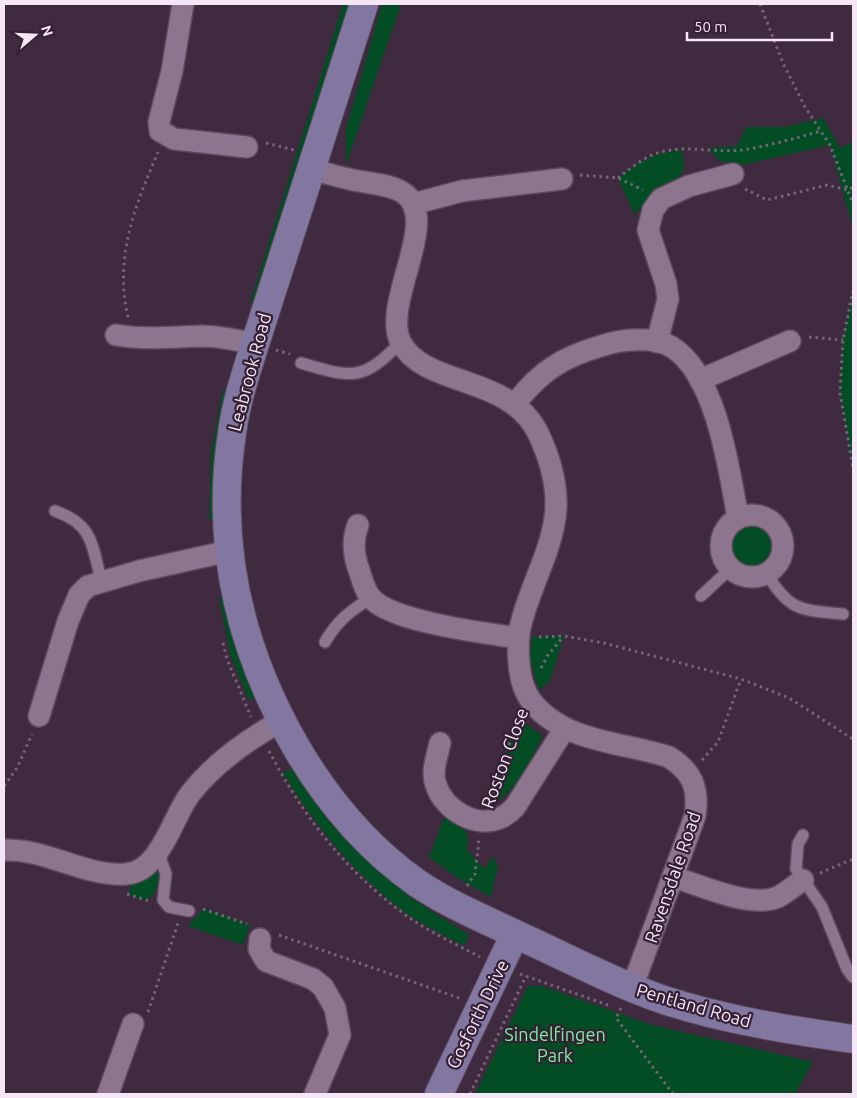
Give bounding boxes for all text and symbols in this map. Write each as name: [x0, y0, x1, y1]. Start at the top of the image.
north arrow: [10, 10, 60, 60]
scale bar: [687, 10, 832, 42]
text: 50 m: [694, 18, 727, 35]
text: N: [38, 23, 57, 38]
street label: Leabrook Road: [224, 311, 274, 433]
street label: Roston Close: [477, 705, 531, 811]
street label: Ravensdale Road: [640, 809, 704, 945]
street label: Gosforth Drive: [442, 956, 512, 1072]
street label: Pentland Road: [634, 979, 754, 1031]
park label: Sindelfingen Park: [504, 1024, 606, 1065]

